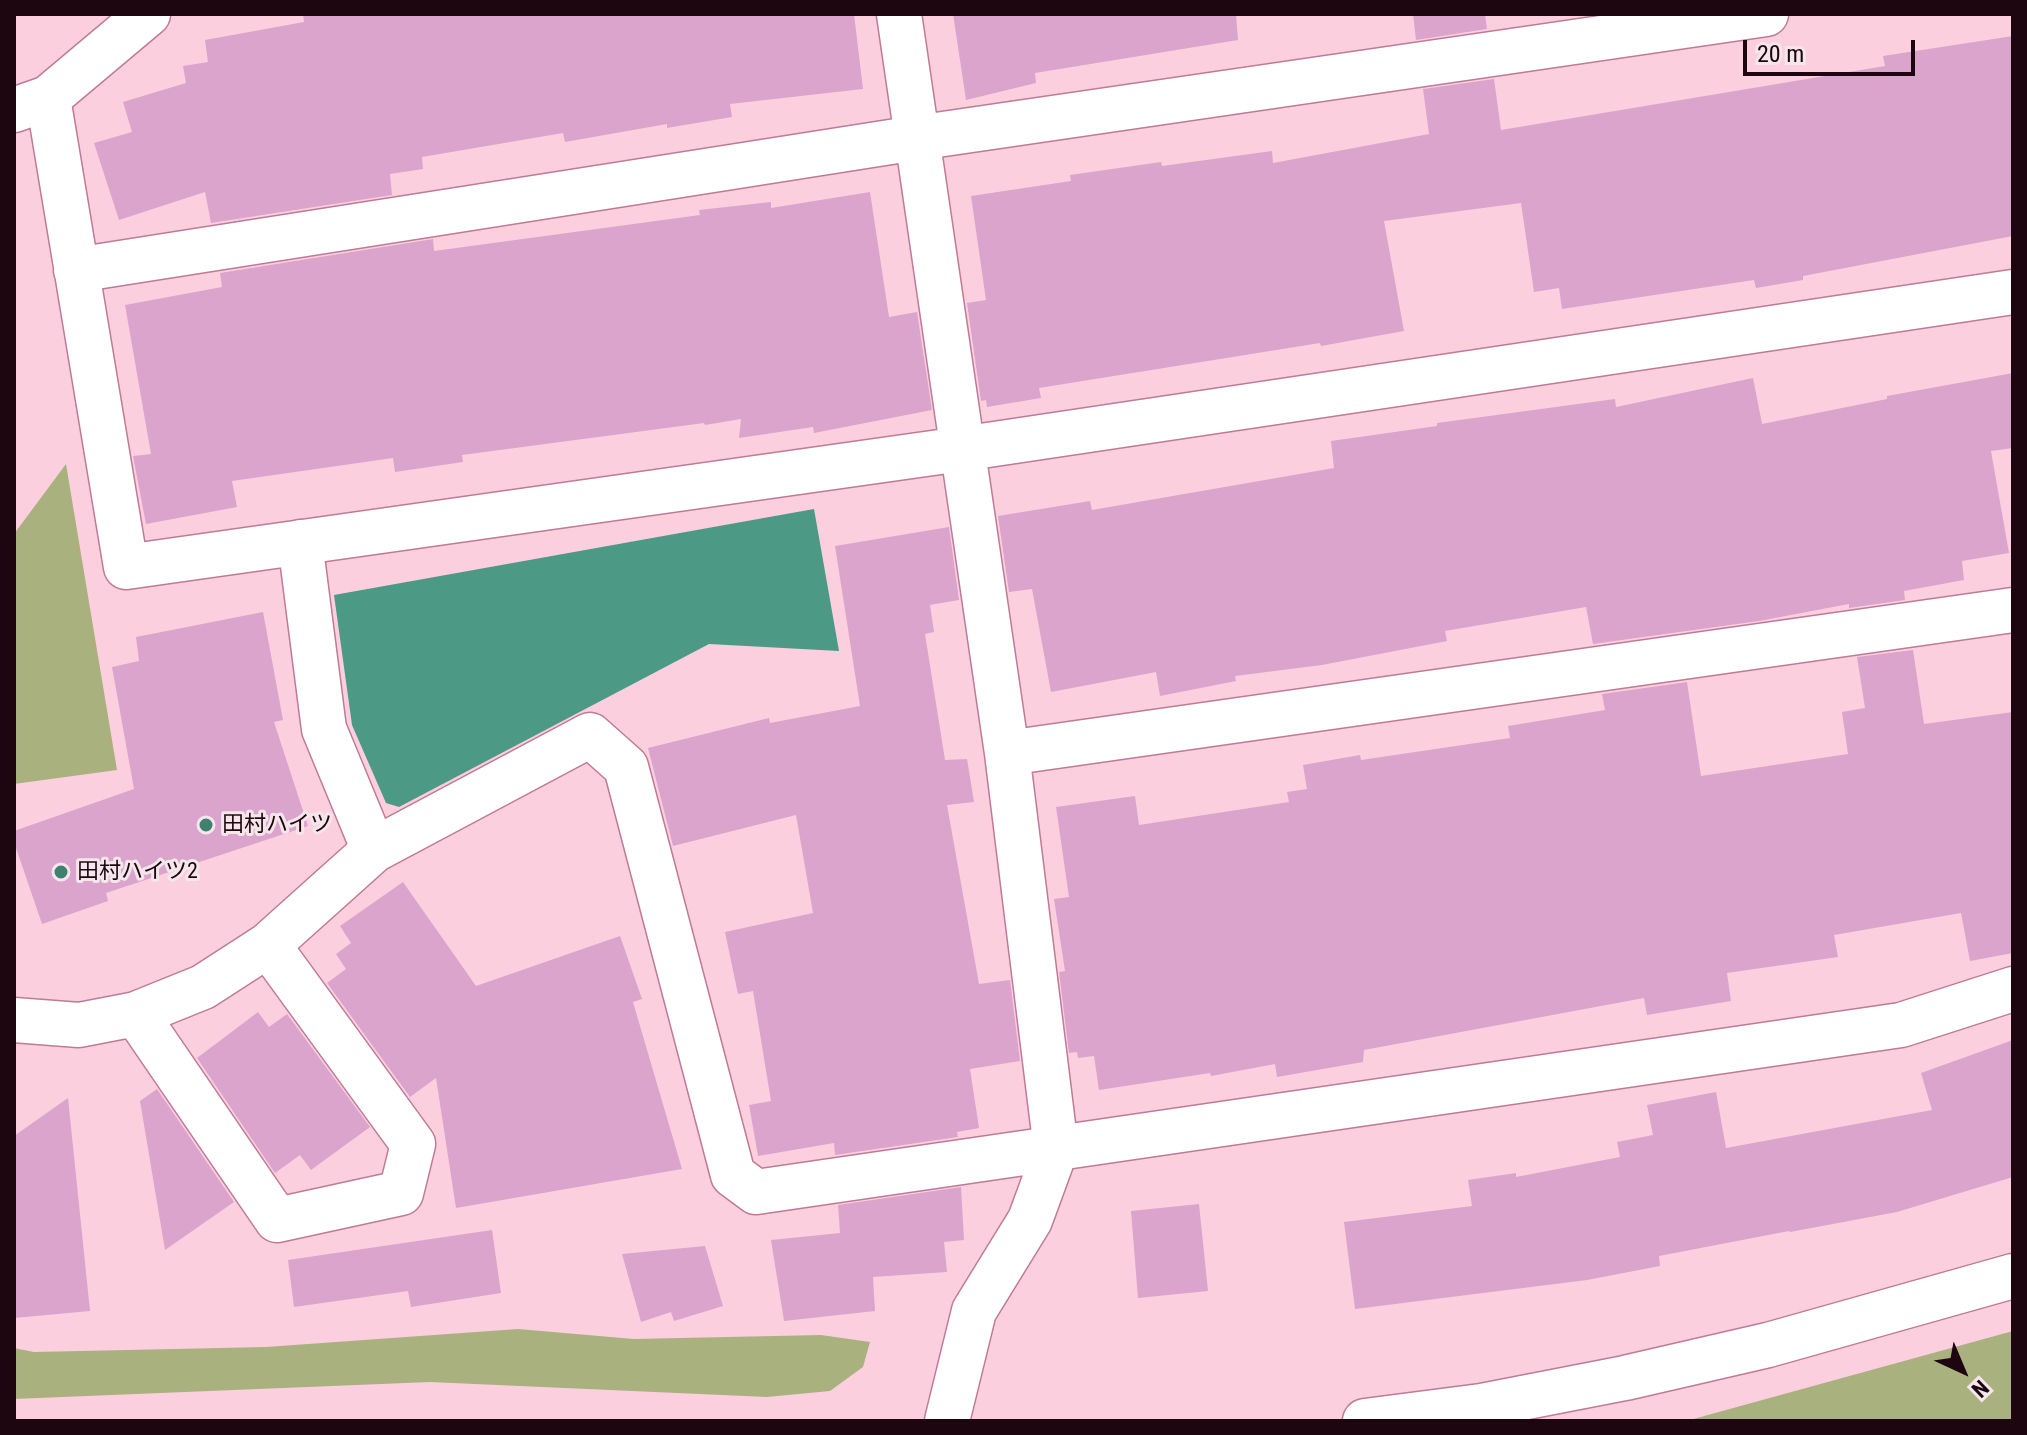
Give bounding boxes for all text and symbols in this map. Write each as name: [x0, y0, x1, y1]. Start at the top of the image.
scale bar: [1747, 24, 1919, 74]
text: 20 m: [1757, 40, 1804, 68]
place label: 田村ハイツ: [222, 812, 332, 838]
marker: 田村ハイツ: [197, 816, 215, 834]
place label: 田村ハイツ2: [77, 859, 198, 885]
marker: 田村ハイツ2: [52, 863, 70, 881]
north arrow: [1923, 1331, 2003, 1411]
text: N: [1966, 1375, 1994, 1402]

